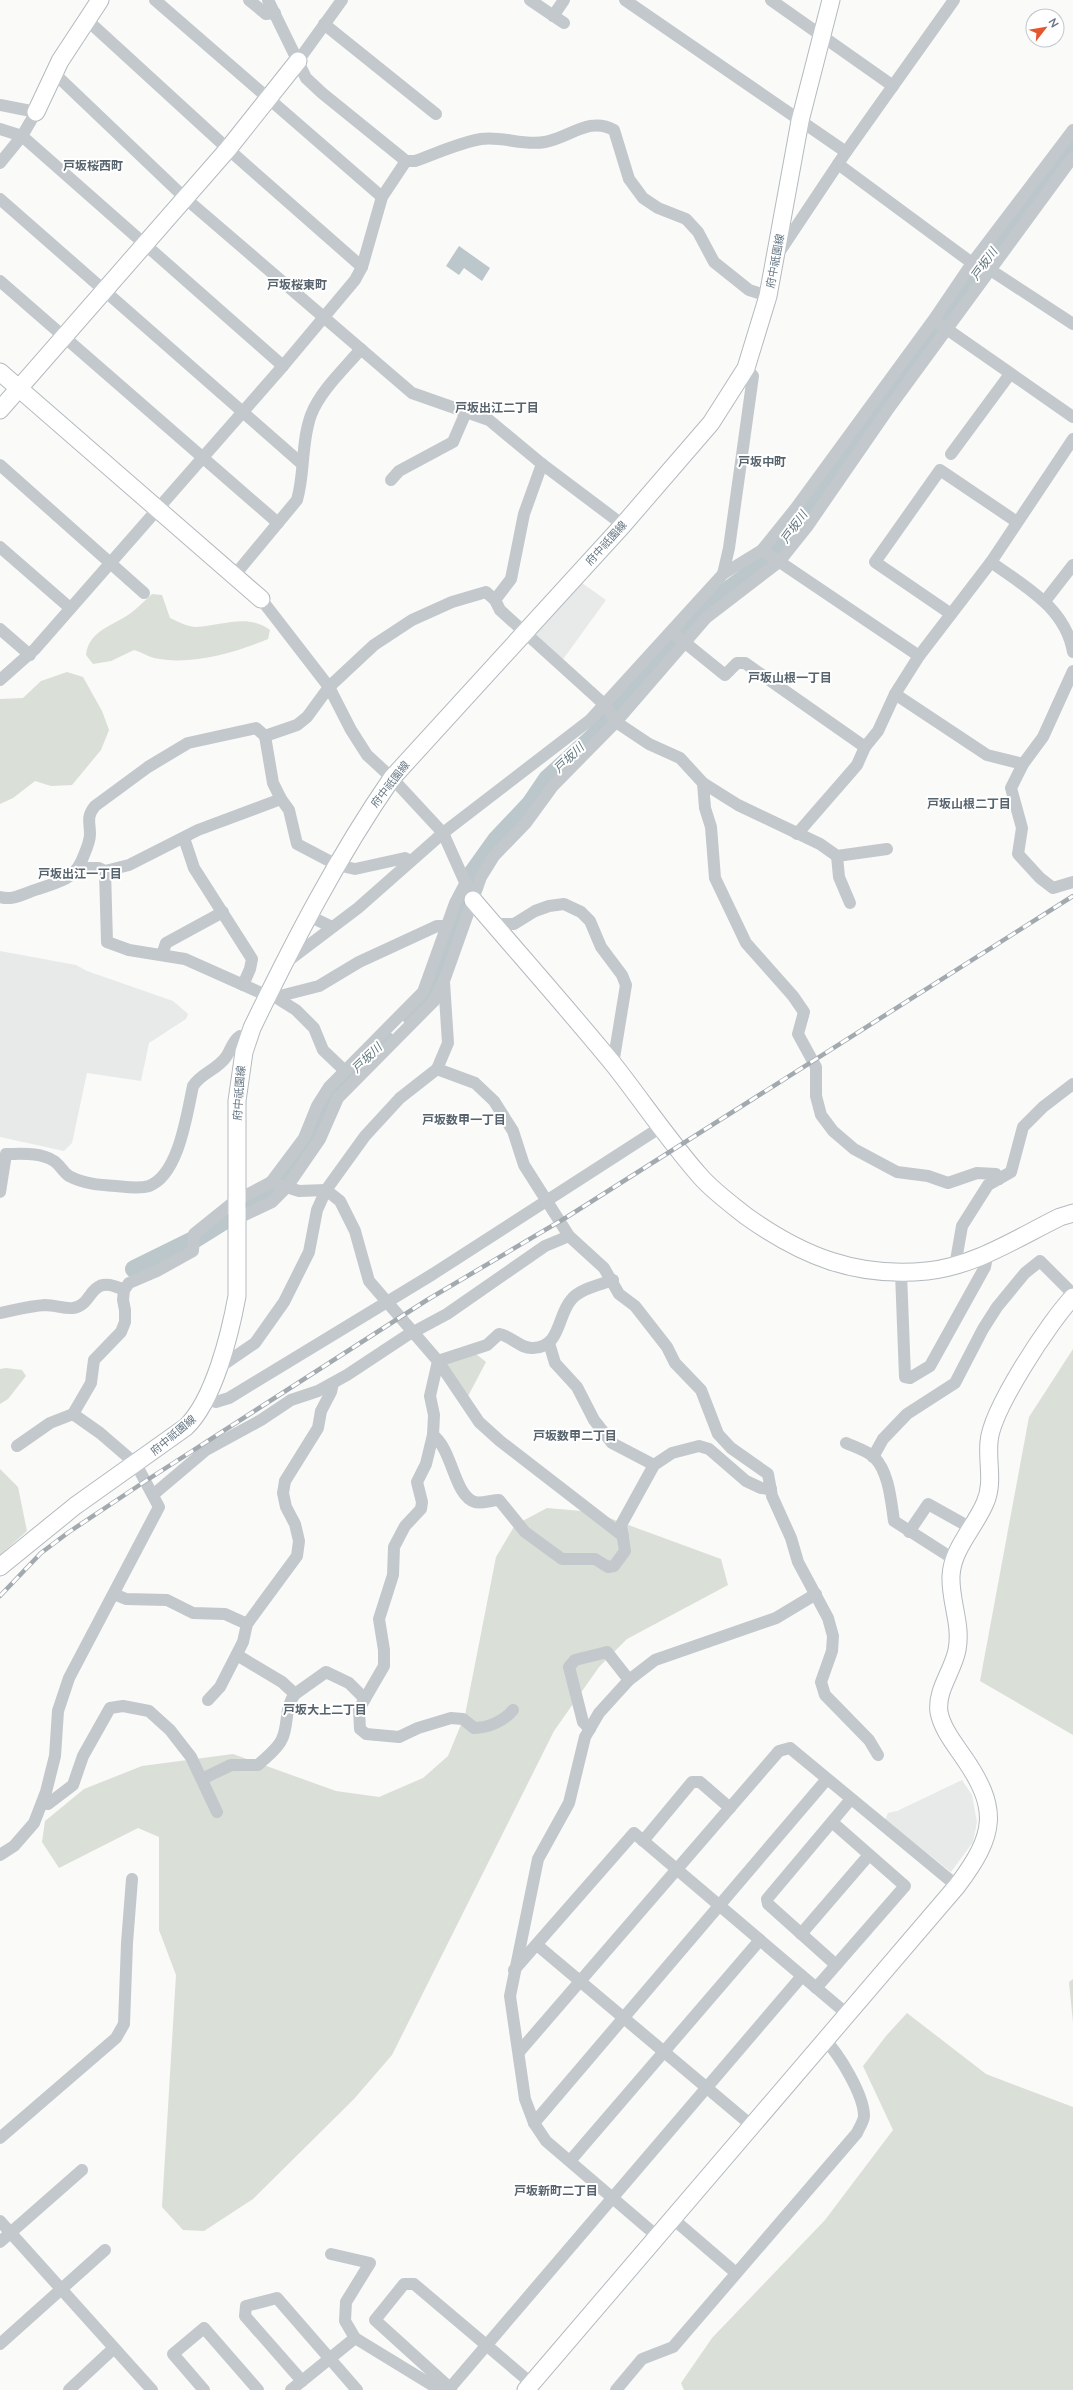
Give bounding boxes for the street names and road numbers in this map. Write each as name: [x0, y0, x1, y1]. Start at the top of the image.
street label: 府中祇園線: [763, 233, 786, 289]
street label: 府中祇園線: [582, 518, 629, 567]
street label: 府中祇園線: [368, 758, 412, 809]
street label: 府中祇園線: [230, 1065, 247, 1121]
street label: 府中祇園線: [147, 1412, 198, 1457]

